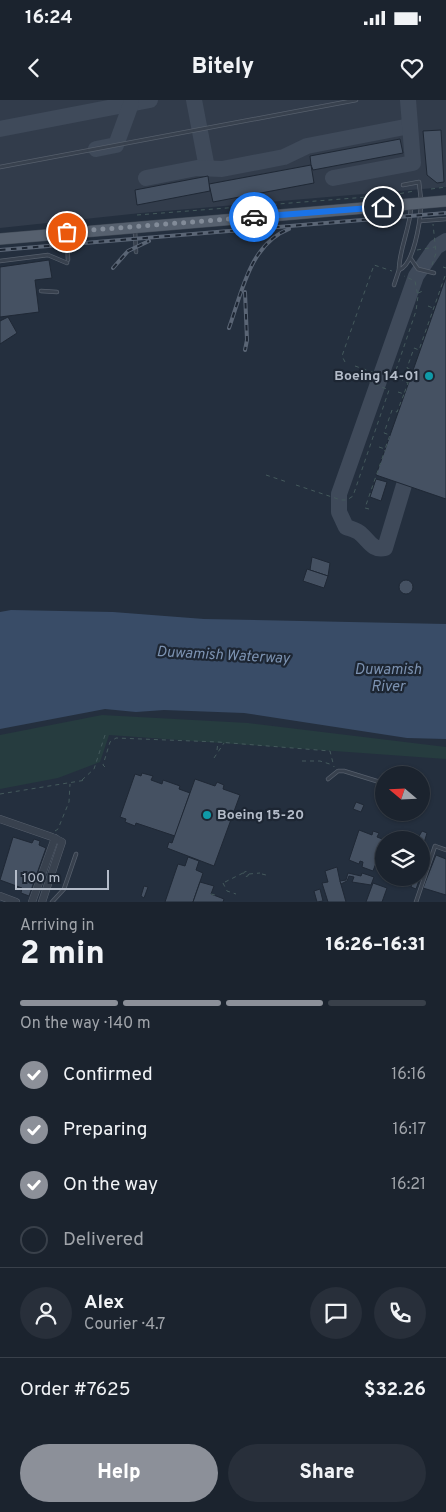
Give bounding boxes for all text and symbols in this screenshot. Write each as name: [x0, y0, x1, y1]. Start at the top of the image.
text: 16:24: [25, 6, 73, 30]
icon: back: [20, 54, 48, 82]
text: Bitely: [192, 54, 254, 81]
icon: heart: [398, 54, 426, 82]
pin: [362, 186, 404, 228]
courier: [229, 192, 279, 242]
icon: home: [369, 193, 397, 221]
icon: car: [240, 203, 268, 231]
pin: [46, 211, 88, 253]
icon: bag: [53, 218, 81, 246]
place label: Boeing 14-01: [334, 368, 419, 385]
marker: Boeing 14-01: [423, 370, 435, 382]
water label: Duwamish Waterway: [156, 643, 291, 669]
water label: Duwamish River: [355, 661, 421, 697]
north arrow: [375, 766, 430, 821]
map controls: [375, 766, 430, 886]
place label: Boeing 15-20: [217, 807, 304, 824]
marker: Boeing 15-20: [201, 809, 213, 821]
button: layers: [375, 831, 430, 886]
scale bar: [15, 867, 109, 890]
text: 100 m: [22, 870, 60, 887]
text: Arriving in: [20, 916, 95, 936]
text: 16:26–16:31: [325, 933, 426, 957]
text: 2 min: [20, 935, 105, 975]
text: On the way · 140 m: [20, 1014, 151, 1034]
icon: check: [20, 1061, 48, 1089]
text: Confirmed: [63, 1063, 153, 1087]
text: 16:16: [391, 1065, 426, 1085]
icon: check: [20, 1116, 48, 1144]
text: Preparing: [63, 1118, 147, 1142]
text: 16:17: [393, 1120, 426, 1140]
icon: check: [20, 1171, 48, 1199]
text: On the way: [63, 1173, 158, 1197]
text: 16:21: [391, 1175, 426, 1195]
text: Delivered: [63, 1228, 144, 1252]
button: person: [20, 1287, 72, 1339]
button: chat: [310, 1287, 362, 1339]
button: phone: [374, 1287, 426, 1339]
text: Alex: [84, 1291, 124, 1315]
text: Courier · 4.7: [84, 1315, 165, 1335]
text: Order #7625: [20, 1378, 131, 1402]
text: $32.26: [364, 1378, 426, 1402]
button: Help: [20, 1444, 218, 1502]
button: Share: [228, 1444, 426, 1502]

